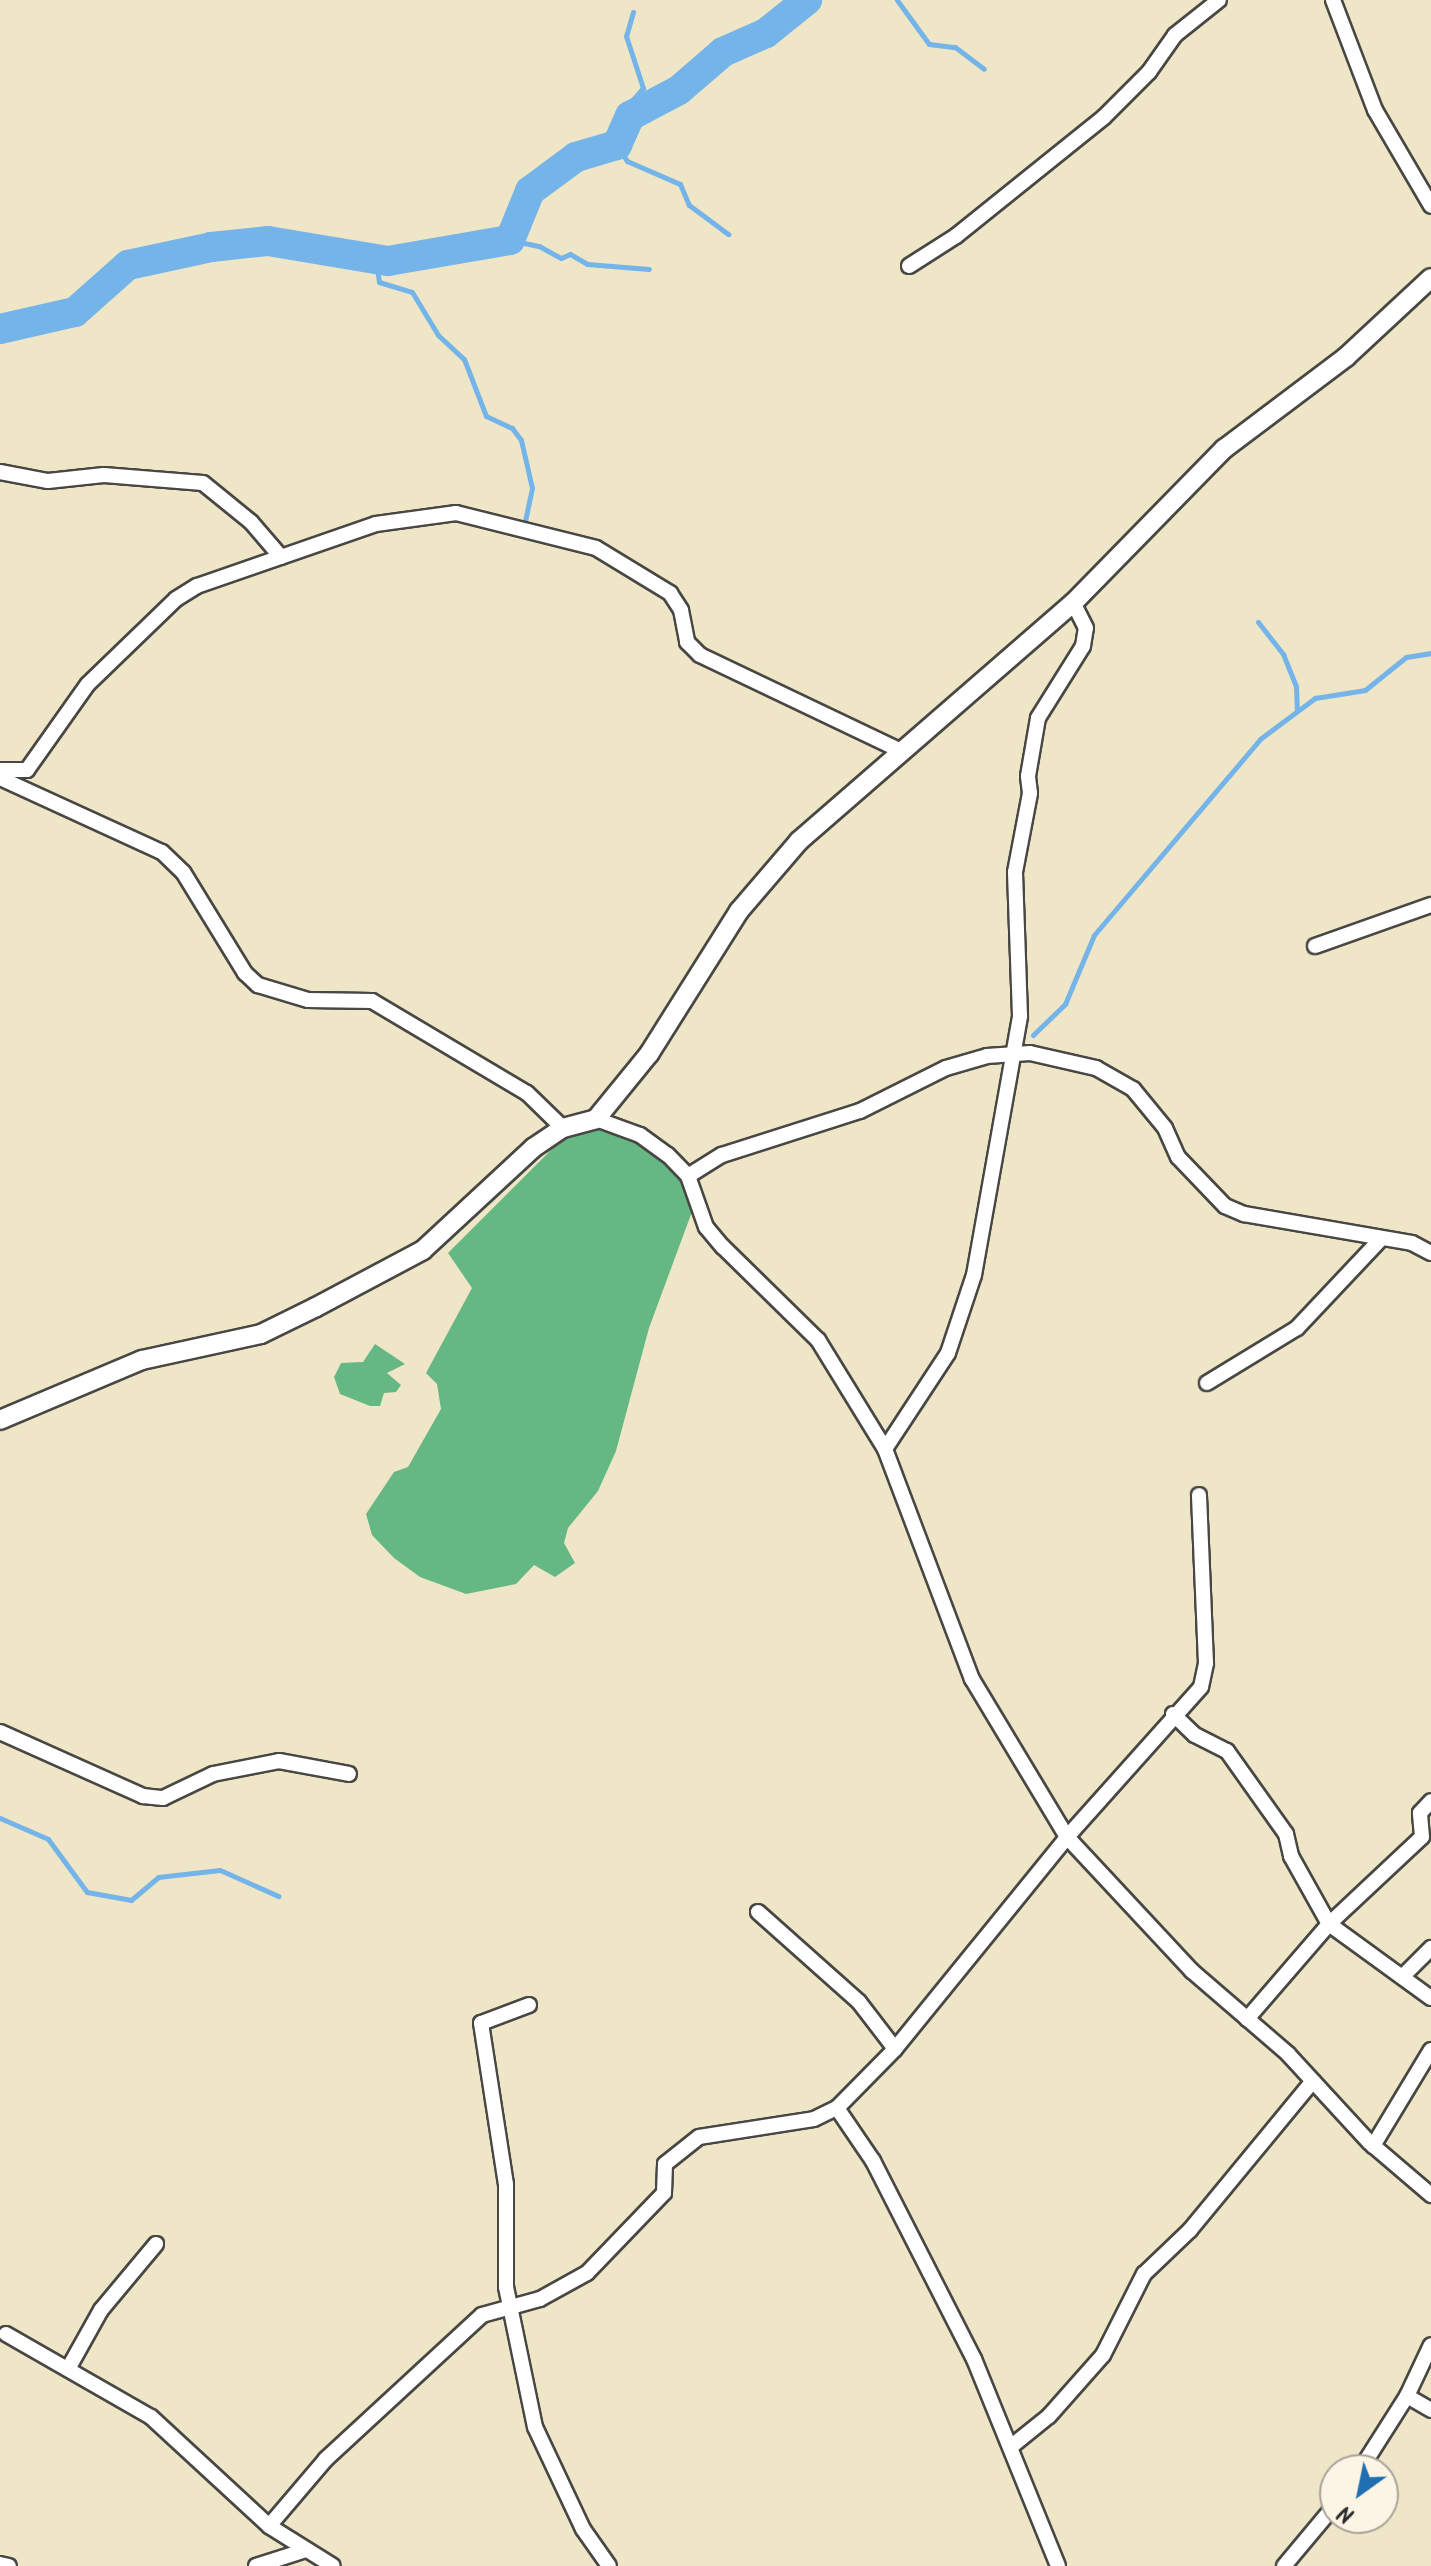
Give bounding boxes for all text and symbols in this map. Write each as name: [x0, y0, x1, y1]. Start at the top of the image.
north arrow: [1319, 2454, 1399, 2534]
text: N: [1331, 2494, 1362, 2531]

